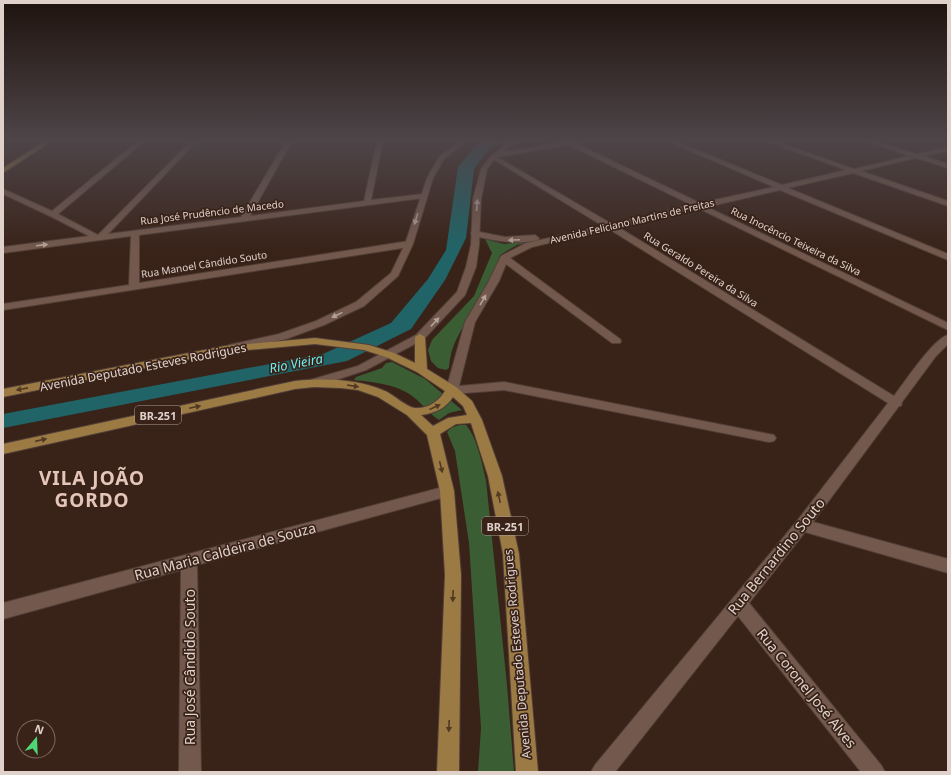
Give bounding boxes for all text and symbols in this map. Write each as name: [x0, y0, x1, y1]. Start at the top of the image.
street label: Avenida Feliciano Martins de Freitas: [548, 195, 716, 247]
street label: Rua José Prudêncio de Macedo: [139, 196, 285, 228]
one-way arrow: [473, 199, 480, 211]
street label: Rua Inocêncio Teixeira da Silva: [729, 203, 863, 279]
one-way arrow: [413, 213, 419, 225]
street label: Rua Geraldo Pereira da Silva: [641, 228, 761, 310]
one-way arrow: [507, 237, 520, 243]
one-way arrow: [36, 242, 48, 248]
street label: Rua Manoel Cândido Souto: [140, 247, 268, 281]
one-way arrow: [479, 294, 486, 306]
one-way arrow: [332, 312, 343, 318]
one-way arrow: [430, 317, 439, 327]
street label: Avenida Deputado Esteves Rodrigues: [38, 339, 248, 395]
water label: Rio Vieira: [268, 349, 325, 377]
one-way arrow: [347, 383, 359, 389]
one-way arrow: [16, 387, 28, 393]
one-way arrow: [189, 403, 202, 409]
one-way arrow: [430, 404, 441, 410]
road number: BR-251: [135, 406, 181, 424]
one-way arrow: [35, 437, 47, 443]
one-way arrow: [439, 461, 445, 474]
district label: VILA JOÃO GORDO: [39, 465, 145, 513]
one-way arrow: [495, 491, 501, 503]
street label: Rua Bernardino Souto: [723, 494, 829, 618]
road number: BR-251: [482, 517, 528, 535]
street label: Rua Maria Caldeira de Souza: [132, 518, 318, 584]
street label: Avenida Deputado Esteves Rodrigues: [499, 548, 535, 759]
street label: Rua José Cândido Souto: [180, 589, 199, 745]
one-way arrow: [450, 590, 456, 603]
street label: Rua Coronel José Alves: [753, 624, 861, 752]
north arrow: [16, 719, 56, 759]
one-way arrow: [446, 720, 452, 733]
text: N: [33, 721, 46, 738]

